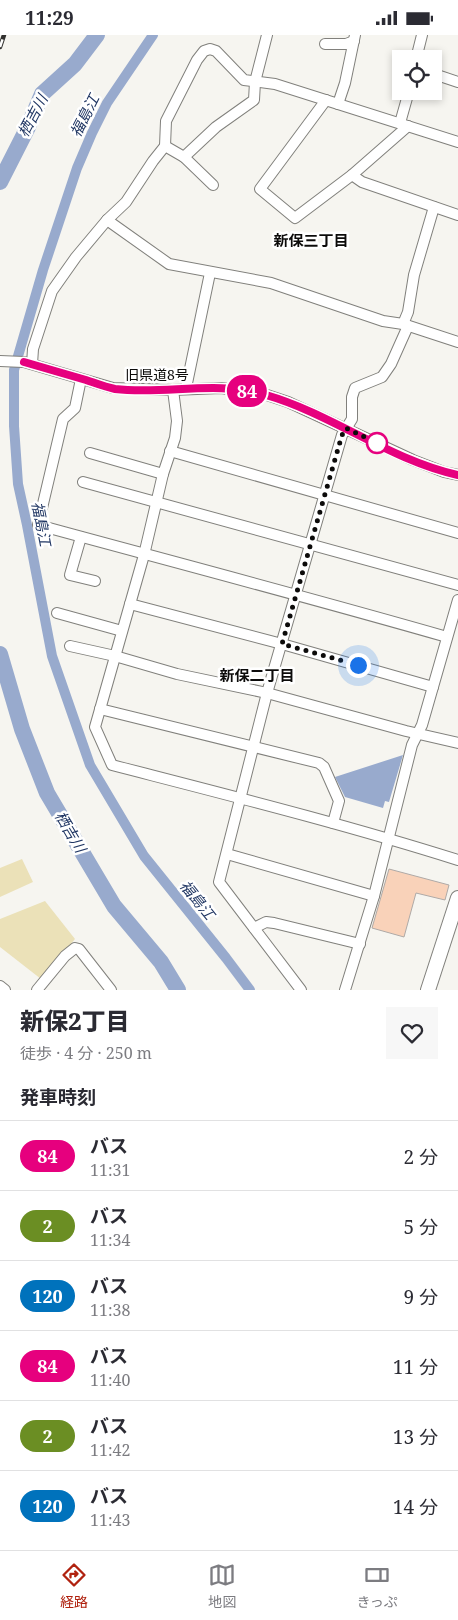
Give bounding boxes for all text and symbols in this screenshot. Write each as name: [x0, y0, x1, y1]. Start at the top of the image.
text: 11:29: [25, 5, 74, 31]
map controls: [392, 50, 442, 100]
button: locate: [392, 50, 442, 100]
water label: 栖吉川: [13, 89, 52, 140]
water label: 福島江: [65, 89, 104, 140]
district label: 新保三丁目: [273, 230, 349, 250]
street label: 旧県道8号: [125, 365, 189, 384]
line badge: 84: [224, 375, 270, 407]
text: 84: [237, 379, 257, 403]
unlabelled marker: [366, 432, 388, 454]
water label: 福島江: [28, 500, 56, 550]
your location: [346, 653, 371, 678]
district label: 新保二丁目: [219, 665, 295, 685]
water label: 栖吉川: [51, 807, 92, 858]
water label: 福島江: [176, 876, 221, 925]
text: 新保2丁目: [20, 1004, 130, 1037]
button: heart: [386, 1007, 438, 1059]
text: 徒歩 · 4 分 · 250 m: [20, 1042, 152, 1064]
text: 発車時刻: [20, 1084, 96, 1110]
text: バス: [90, 1133, 128, 1159]
text: 84: [37, 1144, 58, 1168]
text: 2 分: [403, 1144, 438, 1170]
text: 11:31: [90, 1159, 130, 1181]
text: バス: [90, 1203, 128, 1229]
text: 2: [42, 1214, 53, 1238]
text: 5 分: [403, 1214, 438, 1240]
text: 11:34: [90, 1229, 130, 1251]
text: バス: [90, 1273, 128, 1299]
text: 120: [32, 1284, 63, 1308]
text: 9 分: [403, 1284, 438, 1310]
text: 11:38: [90, 1299, 130, 1321]
text: バス: [90, 1343, 128, 1369]
text: 84: [37, 1354, 58, 1378]
text: 11 分: [393, 1354, 438, 1380]
text: 11:40: [90, 1369, 130, 1391]
text: バス: [90, 1413, 128, 1439]
text: 2: [42, 1424, 53, 1448]
text: 13 分: [393, 1424, 438, 1450]
text: 11:42: [90, 1439, 130, 1461]
text: バス: [90, 1483, 128, 1509]
text: 120: [32, 1494, 63, 1518]
text: 14 分: [393, 1494, 438, 1520]
text: 11:43: [90, 1509, 130, 1531]
tab: 経路: [60, 1561, 88, 1611]
tab: 地図: [208, 1561, 236, 1611]
tab: きっぷ: [356, 1561, 398, 1611]

